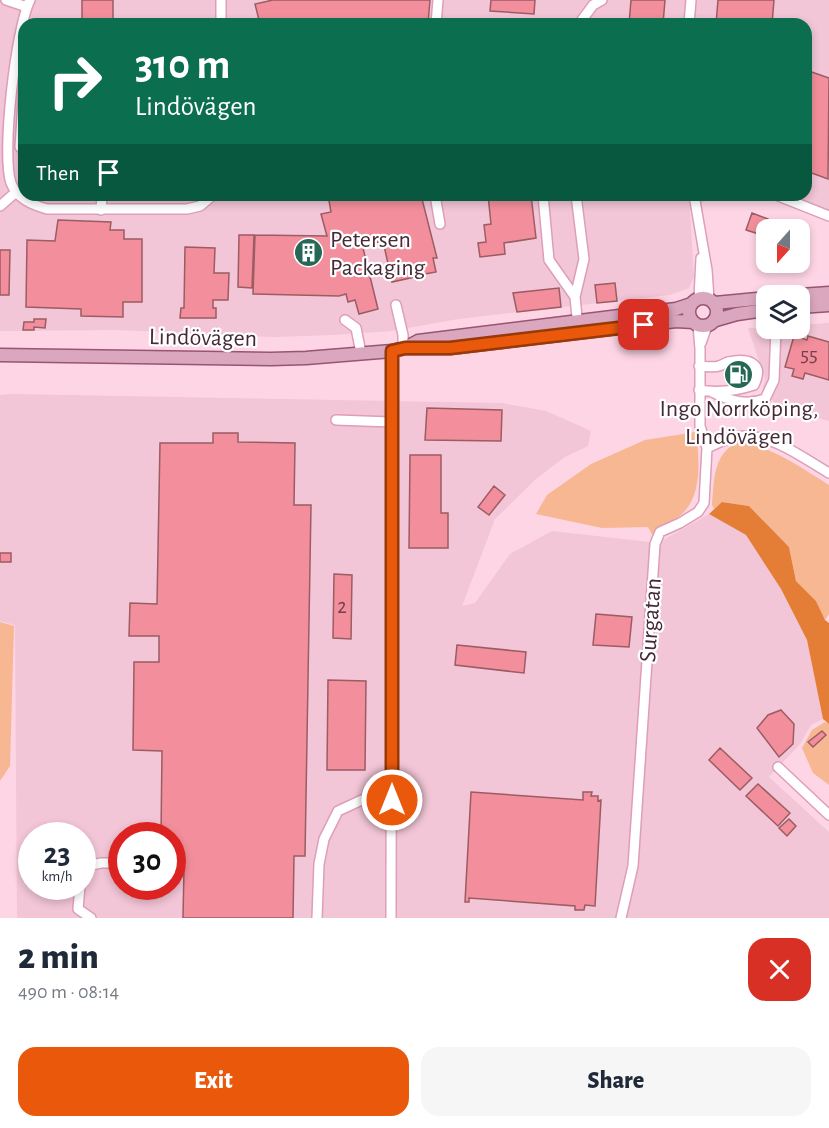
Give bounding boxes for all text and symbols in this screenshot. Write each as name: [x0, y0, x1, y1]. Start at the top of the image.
icon: right: [36, 42, 114, 120]
text: 310 m: [135, 44, 230, 86]
text: Lindövägen: [135, 93, 257, 120]
icon: arrive: [92, 156, 125, 189]
text: Then: [36, 162, 80, 184]
north arrow: [756, 219, 810, 273]
map controls: [756, 219, 810, 339]
place label: Petersen Packaging: [330, 228, 426, 280]
building icon: Petersen Packaging: [293, 237, 325, 269]
button: layers: [756, 285, 810, 339]
pin: [618, 299, 669, 350]
icon: arrive: [627, 308, 660, 341]
street label: Lindövägen: [149, 325, 257, 351]
house number: 55: [800, 344, 818, 365]
fuel station icon: Ingo Norrköping, Lindövägen: [723, 359, 755, 391]
place label: Ingo Norrköping, Lindövägen: [660, 397, 818, 449]
street label: Surgatan: [636, 577, 666, 663]
house number: 2: [337, 596, 347, 617]
position arrow: [360, 768, 424, 832]
speed limit sign: 30: [108, 822, 186, 900]
text: 23: [43, 839, 71, 869]
text: km/h: [42, 869, 72, 884]
button: close: [748, 938, 811, 1001]
text: 2 min: [18, 939, 99, 975]
text: 490 m · 08:14: [18, 982, 119, 1002]
button: Exit: [18, 1047, 409, 1116]
button: Share: [421, 1047, 811, 1116]

